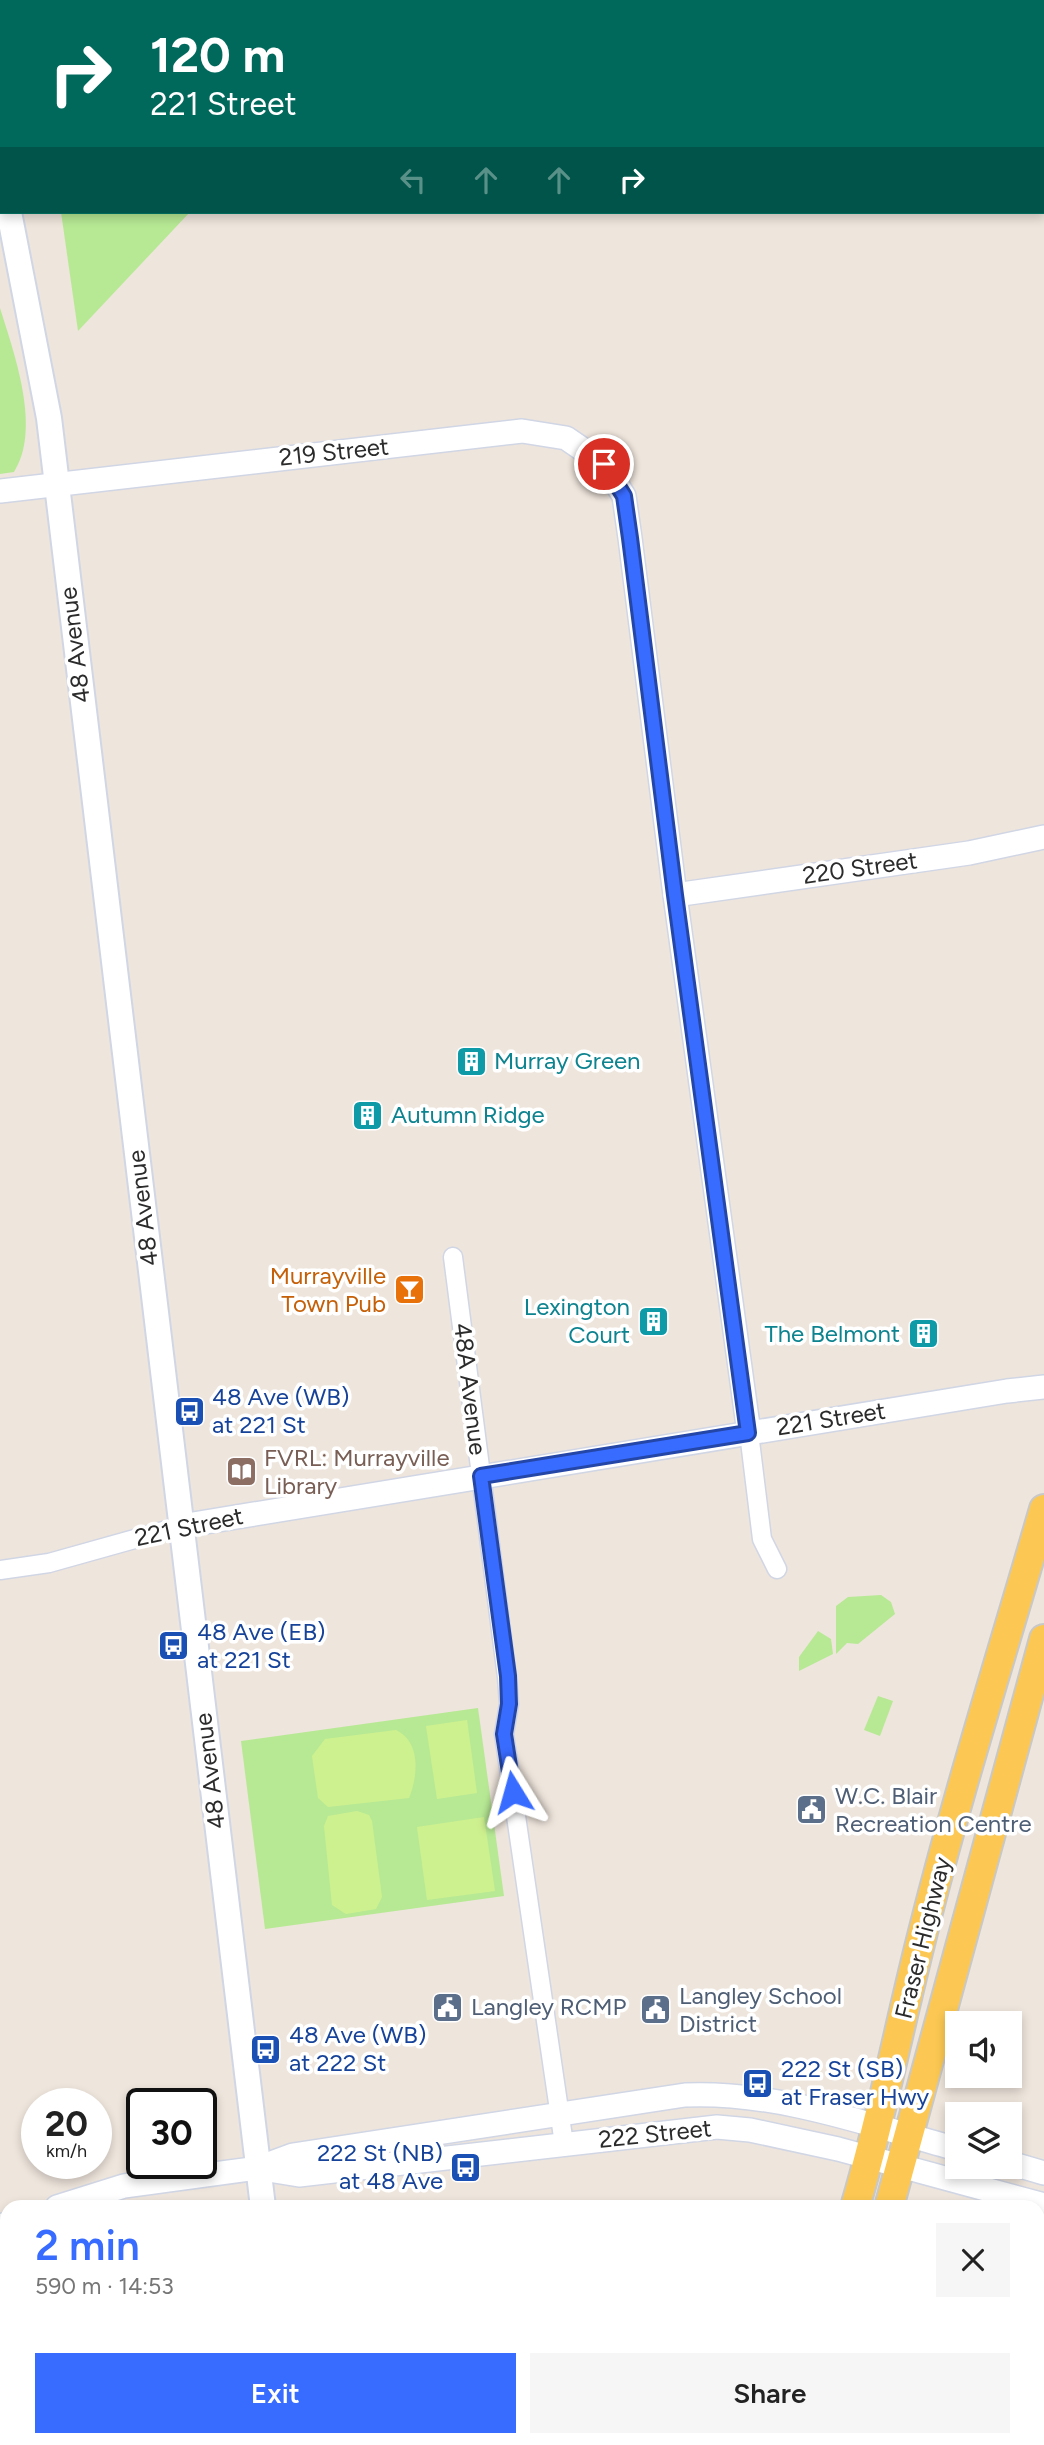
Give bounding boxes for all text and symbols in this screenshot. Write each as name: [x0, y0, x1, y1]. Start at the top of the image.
text: 120 m: [150, 25, 285, 84]
icon: right: [35, 28, 126, 119]
text: 221 Street: [150, 85, 297, 123]
icon: left: [394, 161, 432, 199]
icon: ahead: [467, 161, 505, 199]
icon: ahead: [540, 161, 578, 199]
icon: right: [613, 161, 651, 199]
street label: 219 Street: [278, 431, 390, 472]
pin: [574, 434, 634, 494]
icon: arrive: [585, 445, 623, 483]
street label: 48 Avenue: [53, 585, 96, 705]
street label: 220 Street: [801, 845, 919, 890]
building icon: Murray Green: [454, 1044, 488, 1078]
place label: Murray Green: [494, 1046, 640, 1075]
building icon: Autumn Ridge: [351, 1098, 385, 1132]
place label: Autumn Ridge: [391, 1100, 545, 1129]
street label: 48 Avenue: [121, 1148, 164, 1268]
place label: Murrayville Town Pub: [270, 1261, 386, 1318]
bar icon: Murrayville Town Pub: [392, 1273, 426, 1307]
place label: Lexington Court: [524, 1292, 630, 1349]
building icon: Lexington Court: [636, 1304, 670, 1338]
building icon: The Belmont: [906, 1317, 940, 1351]
place label: The Belmont: [764, 1319, 900, 1348]
street label: 48A Avenue: [448, 1321, 493, 1457]
place label: 48 Ave (WB) at 221 St: [212, 1382, 349, 1439]
bus stop icon: 48 Ave (WB) at 221 St: [172, 1394, 206, 1428]
street label: 221 Street: [774, 1396, 887, 1441]
place label: FVRL: Murrayville Library: [264, 1443, 449, 1500]
library icon: FVRL: Murrayville Library: [224, 1455, 258, 1489]
street label: 221 Street: [132, 1501, 246, 1552]
place label: 48 Ave (EB) at 221 St: [197, 1617, 326, 1674]
bus stop icon: 48 Ave (EB) at 221 St: [157, 1629, 191, 1663]
street label: 48 Avenue: [188, 1711, 231, 1831]
position arrow: [476, 1755, 550, 1829]
place label: W.C. Blair Recreation Centre: [835, 1781, 1032, 1838]
public building icon: W.C. Blair Recreation Centre: [795, 1793, 829, 1827]
street label: Fraser Highway: [888, 1854, 957, 2022]
place label: Langley School District: [679, 1981, 842, 2038]
public building icon: Langley RCMP: [431, 1990, 465, 2024]
place label: Langley RCMP: [471, 1992, 626, 2021]
public building icon: Langley School District: [639, 1993, 673, 2027]
map controls: [945, 2011, 1022, 2179]
button: sound: [945, 2011, 1022, 2088]
place label: 48 Ave (WB) at 222 St: [289, 2020, 426, 2077]
bus stop icon: 48 Ave (WB) at 222 St: [249, 2032, 283, 2066]
place label: 222 St (SB) at Fraser Hwy: [781, 2054, 930, 2111]
bus stop icon: 222 St (SB) at Fraser Hwy: [741, 2066, 775, 2100]
speed limit sign: 30: [126, 2088, 217, 2179]
button: layers: [945, 2102, 1022, 2179]
text: 20: [45, 2103, 88, 2145]
street label: 222 Street: [597, 2113, 713, 2154]
place label: 222 St (NB) at 48 Ave: [317, 2138, 443, 2195]
text: km/h: [46, 2140, 87, 2162]
bus stop icon: 222 St (NB) at 48 Ave: [449, 2150, 483, 2184]
text: 2 min: [35, 2220, 140, 2271]
button: close: [936, 2223, 1010, 2297]
text: 590 m · 14:53: [35, 2272, 174, 2300]
button: Exit: [35, 2353, 516, 2433]
button: Share: [530, 2353, 1010, 2433]

